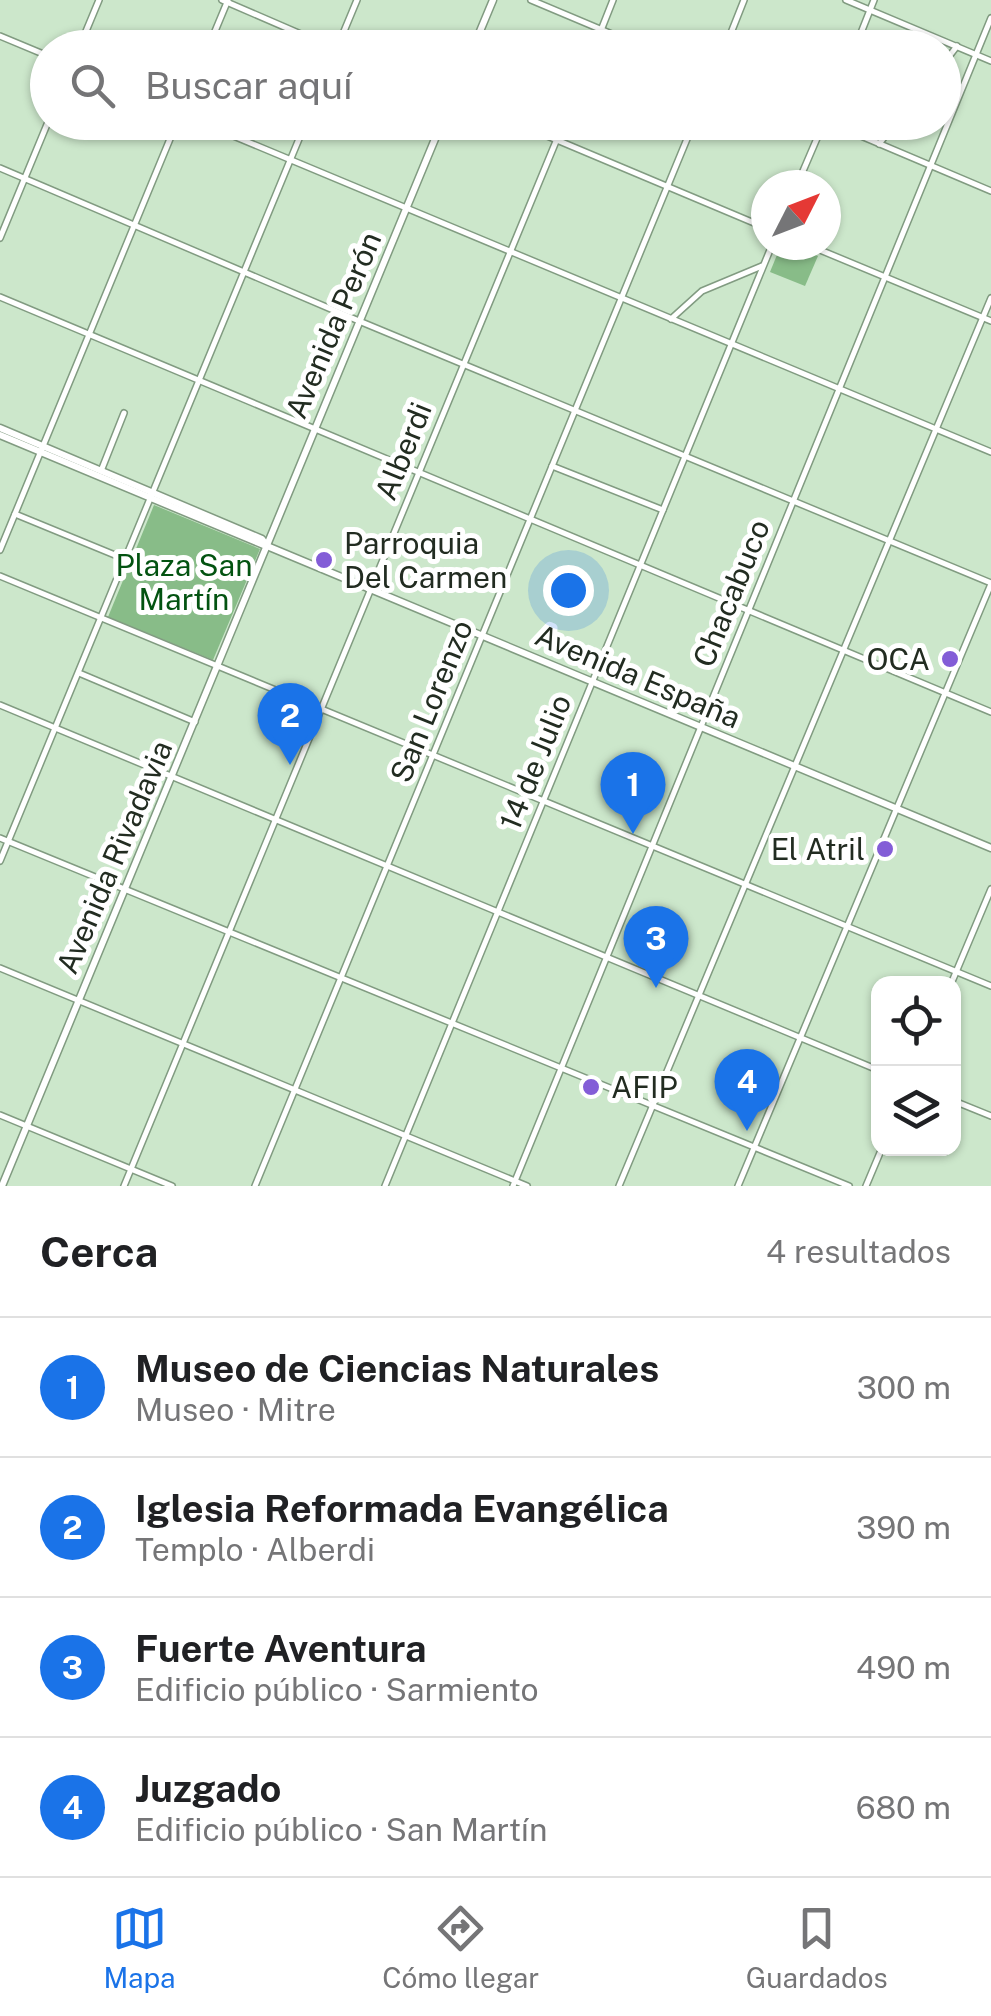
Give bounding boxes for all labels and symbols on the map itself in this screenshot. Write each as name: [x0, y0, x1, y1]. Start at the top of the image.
north arrow: [751, 170, 841, 260]
street label: Avenida Perón: [277, 226, 389, 424]
street label: Alberdi: [367, 397, 439, 505]
street label: Chacabuco: [685, 514, 777, 672]
place label: Parroquia Del Carmen: [344, 525, 507, 595]
park label: Plaza San Martín: [116, 547, 252, 617]
marker: Parroquia Del Carmen: [313, 549, 335, 571]
your location: [543, 565, 594, 616]
street label: San Lorenzo: [382, 615, 480, 787]
street label: Avenida España: [530, 617, 746, 735]
place label: OCA: [867, 641, 930, 677]
marker: OCA: [939, 648, 961, 670]
pin: 2: [258, 682, 322, 765]
street label: 14 de Julio: [492, 689, 578, 835]
street label: Avenida Rivadavia: [49, 735, 179, 979]
pin: 1: [600, 752, 666, 834]
place label: El Atril: [771, 831, 865, 867]
marker: El Atril: [874, 838, 896, 860]
pin: 3: [624, 906, 688, 988]
pin: 4: [714, 1048, 780, 1131]
place label: AFIP: [611, 1069, 678, 1105]
marker: AFIP: [580, 1076, 602, 1098]

